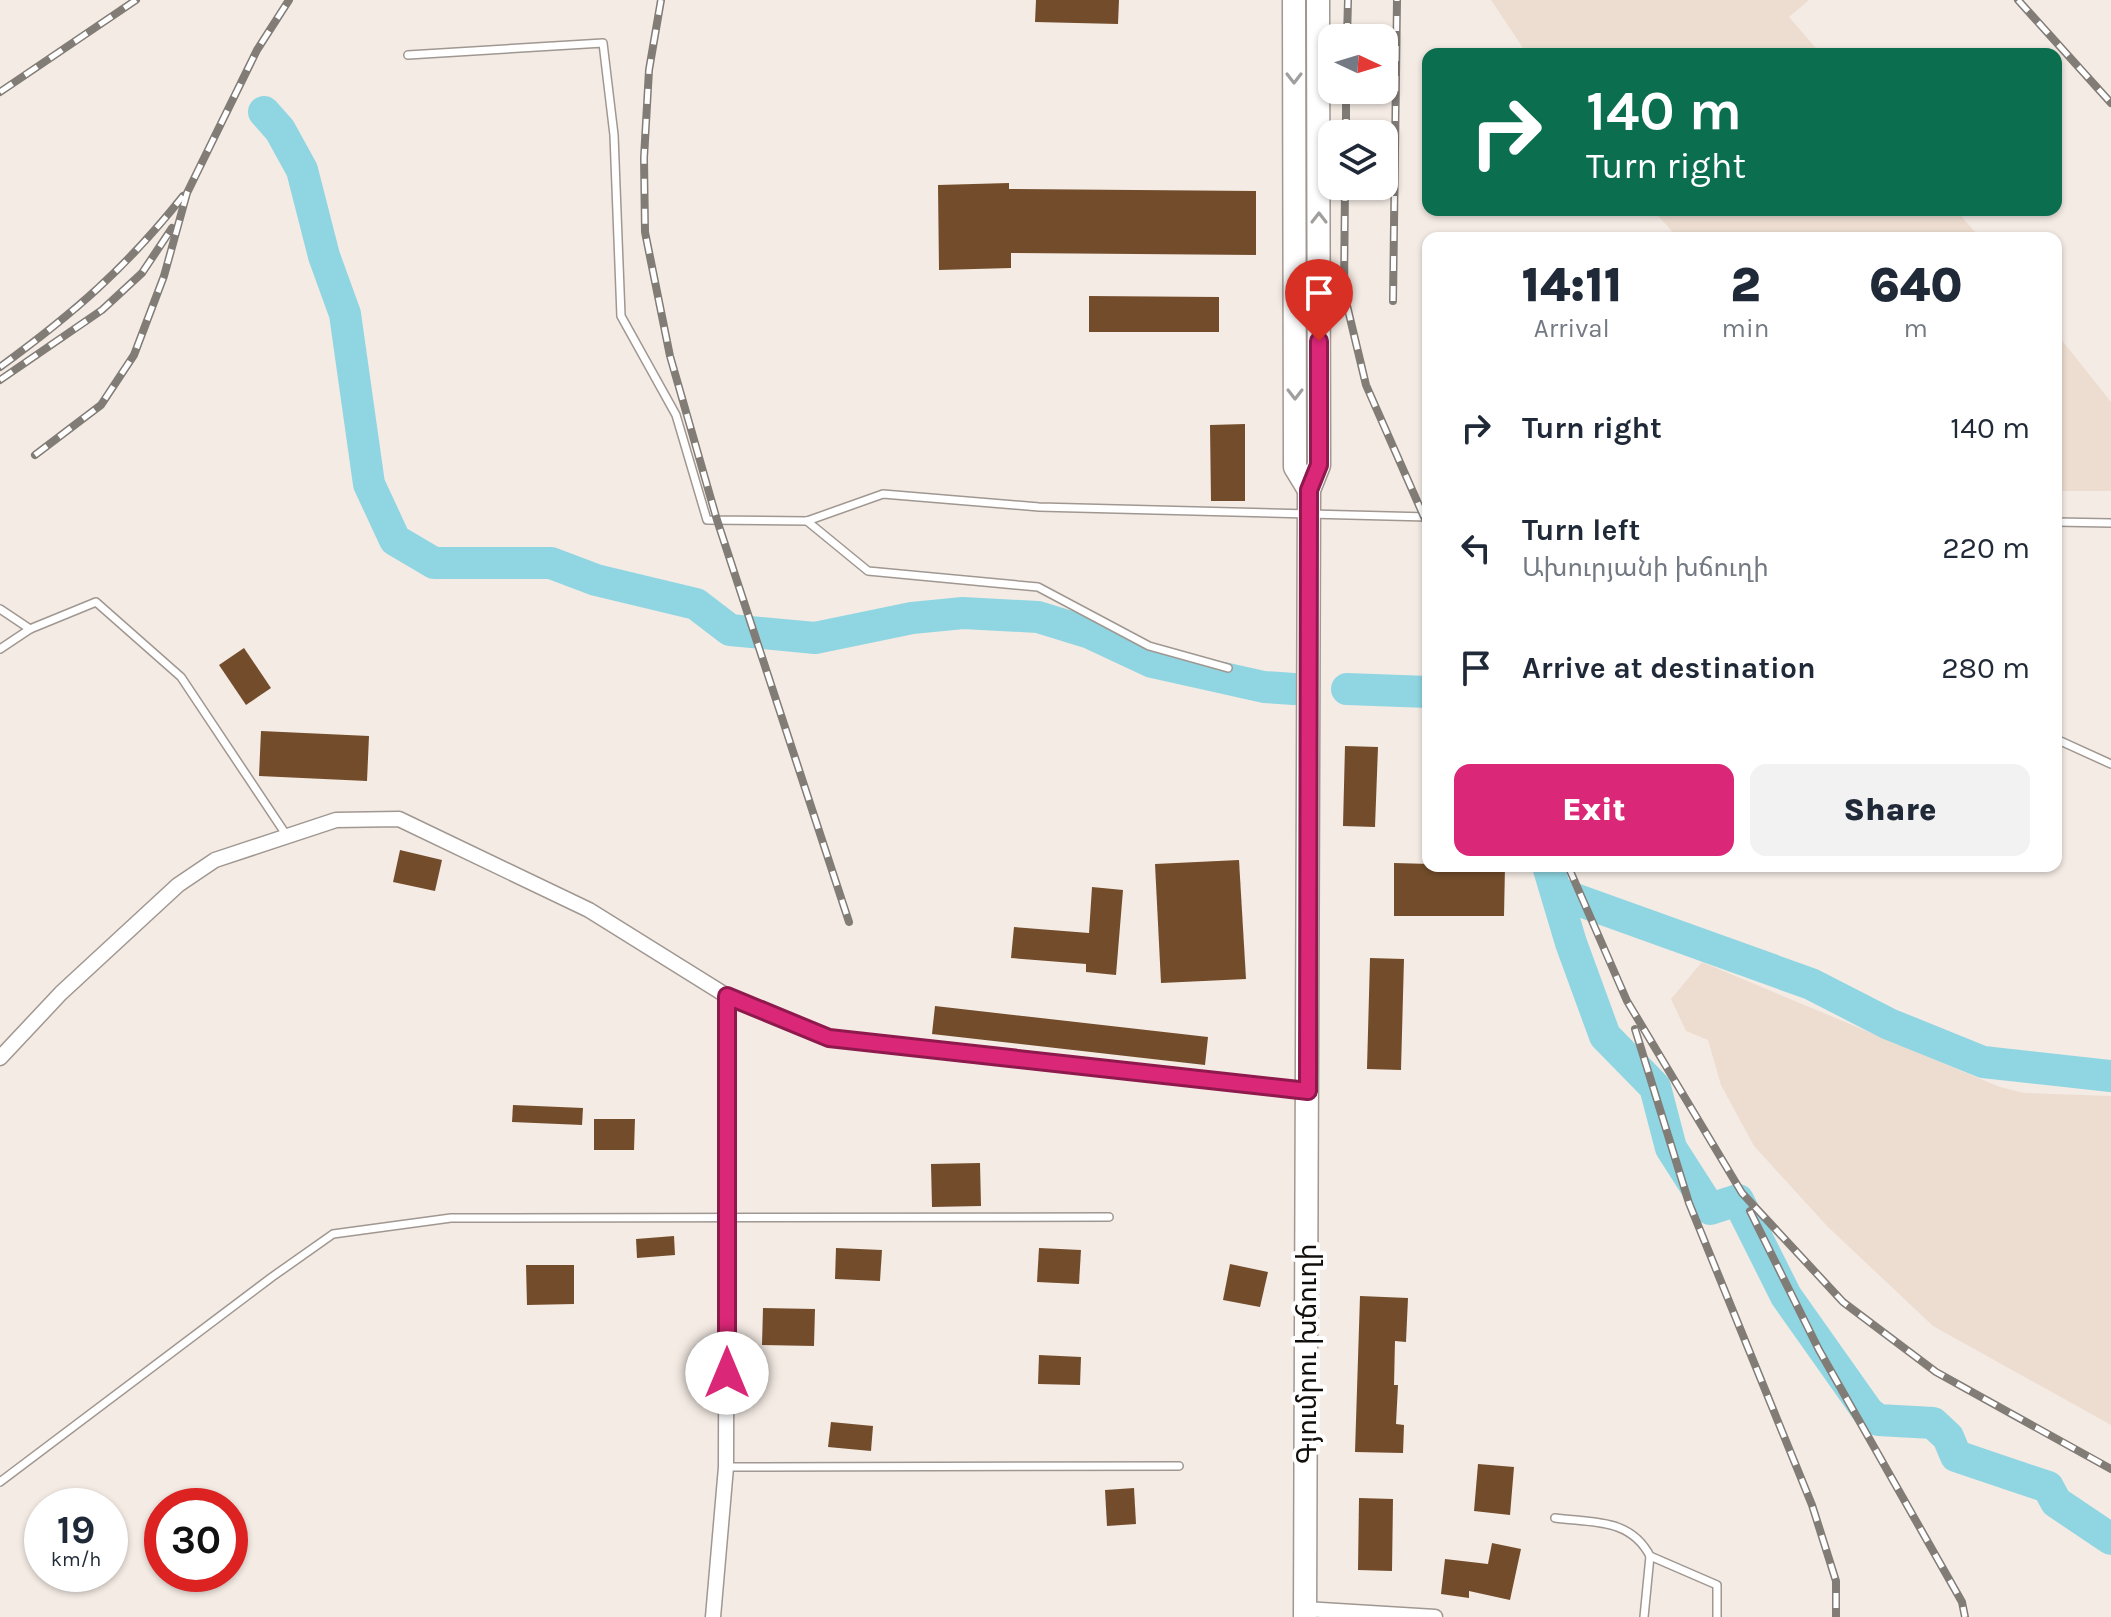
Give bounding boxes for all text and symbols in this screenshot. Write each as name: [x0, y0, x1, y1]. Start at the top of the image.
north arrow: [1318, 24, 1398, 104]
map controls: [1318, 24, 1398, 200]
one-way arrow: [1285, 72, 1303, 85]
text: 140 m: [1586, 78, 1742, 143]
icon: right: [1454, 80, 1558, 184]
button: layers: [1318, 120, 1398, 200]
text: Turn right: [1586, 145, 1746, 187]
one-way arrow: [1310, 211, 1327, 224]
text: 14:11: [1522, 257, 1622, 313]
text: 2: [1730, 257, 1761, 313]
text: 640: [1869, 257, 1962, 313]
pin: [1285, 259, 1353, 341]
icon: arrive: [1297, 271, 1341, 315]
text: Arrival: [1534, 313, 1610, 344]
text: min: [1722, 313, 1769, 344]
text: m: [1904, 313, 1928, 344]
one-way arrow: [1286, 388, 1304, 401]
icon: right: [1454, 406, 1498, 450]
text: Turn right: [1522, 410, 1662, 446]
text: 140 m: [1950, 410, 2030, 446]
text: Turn left: [1522, 512, 1640, 548]
icon: left: [1454, 526, 1498, 570]
text: 220 m: [1942, 530, 2030, 566]
text: Ախուրյանի խճուղի: [1522, 552, 1769, 583]
icon: arrive: [1454, 646, 1498, 690]
text: Arrive at destination: [1522, 650, 1816, 686]
text: 280 m: [1941, 650, 2030, 686]
button: Exit: [1454, 764, 1734, 856]
button: Share: [1750, 764, 2030, 856]
street label: Գյումրու խճուղի: [1290, 1244, 1323, 1464]
position arrow: [685, 1331, 769, 1415]
speed limit sign: 30: [144, 1488, 248, 1592]
text: 19: [57, 1506, 95, 1553]
text: km/h: [51, 1548, 101, 1571]

